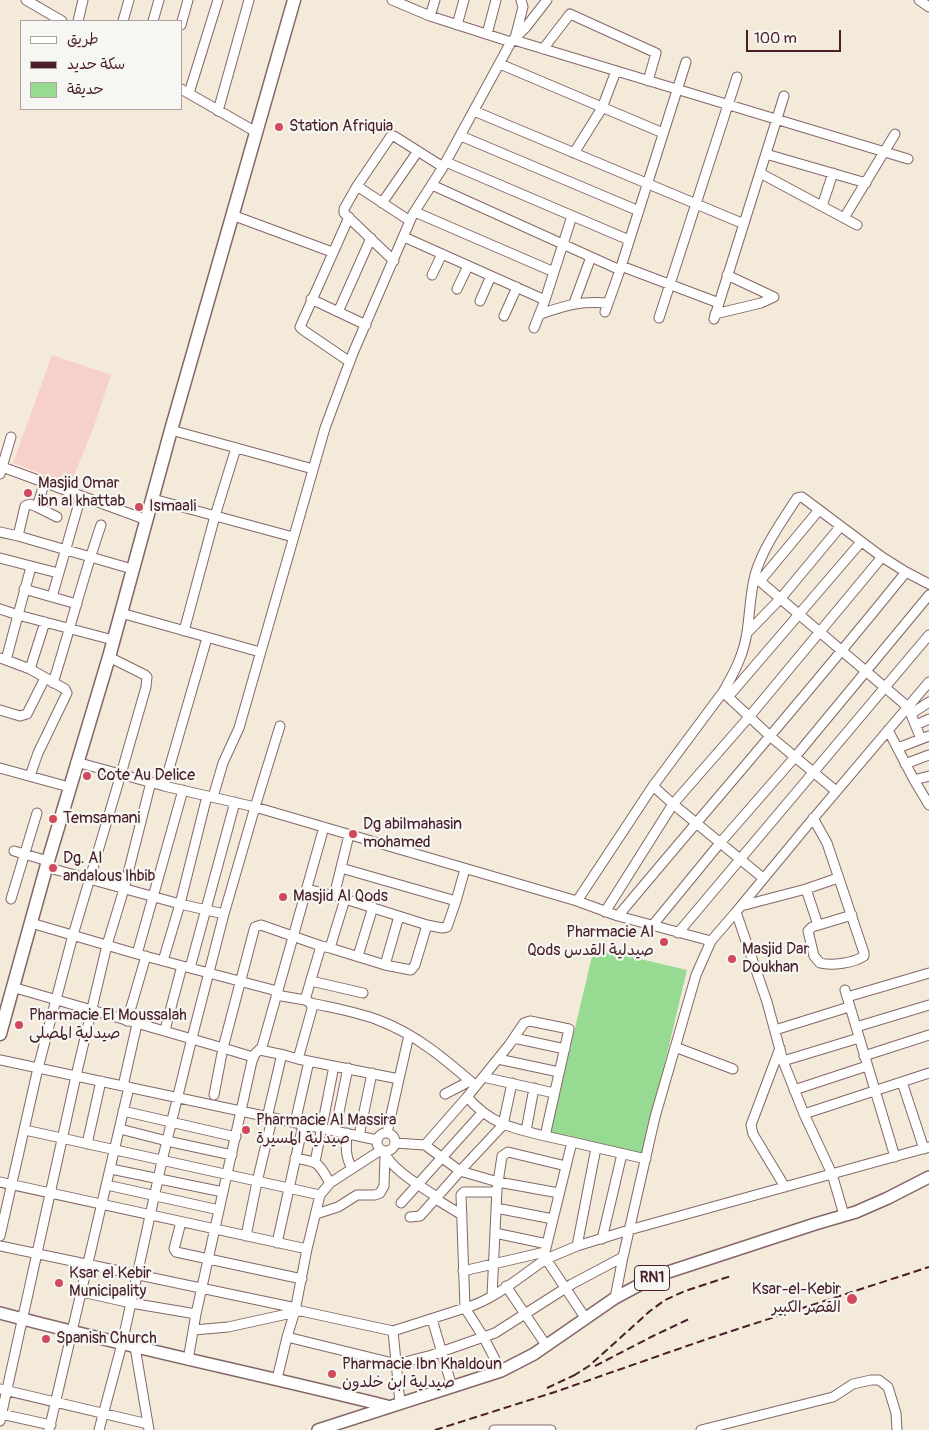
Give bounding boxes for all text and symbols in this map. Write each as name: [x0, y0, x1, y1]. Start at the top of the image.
legend: [20, 20, 182, 110]
scale bar: [749, 20, 844, 52]
text: 100 m: [754, 29, 797, 48]
text: طريق: [67, 30, 99, 49]
text: سكة حديد: [67, 55, 125, 74]
text: حديقة: [67, 80, 104, 99]
place label: Station Afriquia: [289, 117, 393, 137]
marker: Station Afriquia: [273, 121, 285, 133]
place label: Masjid Omar ibn al khattab: [38, 474, 125, 512]
marker: Masjid Omar ibn al khattab: [22, 487, 34, 499]
place label: Ismaali: [149, 497, 196, 517]
marker: Ismaali: [133, 501, 145, 513]
place label: Cote Au Delice: [97, 766, 195, 786]
marker: Cote Au Delice: [81, 770, 93, 782]
place label: Temsamani: [63, 809, 140, 829]
marker: Temsamani: [47, 813, 59, 825]
place label: Dg abilmahasin mohamed: [363, 815, 462, 853]
marker: Dg abilmahasin mohamed: [347, 828, 359, 840]
place label: Dg. Al andalous lhbib: [63, 849, 155, 887]
marker: Dg. Al andalous lhbib: [47, 862, 59, 874]
place label: Masjid Al Qods: [293, 887, 388, 907]
marker: Masjid Al Qods: [277, 891, 289, 903]
place label: Pharmacie Al Qods صيدلية القدس: [527, 923, 654, 961]
marker: Pharmacie Al Qods صيدلية القدس: [658, 936, 670, 948]
place label: Masjid Dar Doukhan: [742, 940, 809, 978]
marker: Masjid Dar Doukhan: [726, 953, 738, 965]
place label: Pharmacie El Moussalah صيدلية المصلى: [29, 1006, 187, 1044]
marker: Pharmacie El Moussalah صيدلية المصلى: [13, 1019, 25, 1031]
place label: Pharmacie Al Massira صيدلية المسيرة: [256, 1111, 396, 1149]
marker: Pharmacie Al Massira صيدلية المسيرة: [240, 1124, 252, 1136]
place label: Ksar el Kebir Municipality: [69, 1264, 152, 1302]
road number: RN1: [634, 1266, 670, 1290]
marker: Ksar el Kebir Municipality: [53, 1277, 65, 1289]
place label: Ksar-el-Kebir القصر الكبير: [752, 1280, 841, 1318]
marker: Ksar-el-Kebir القصر الكبير: [845, 1292, 859, 1306]
place label: Spanish Church: [56, 1329, 157, 1349]
marker: Spanish Church: [40, 1333, 52, 1345]
place label: Pharmacie Ibn Khaldoun صيدلية ابن خلدون: [342, 1355, 502, 1393]
marker: Pharmacie Ibn Khaldoun صيدلية ابن خلدون: [326, 1368, 338, 1380]

